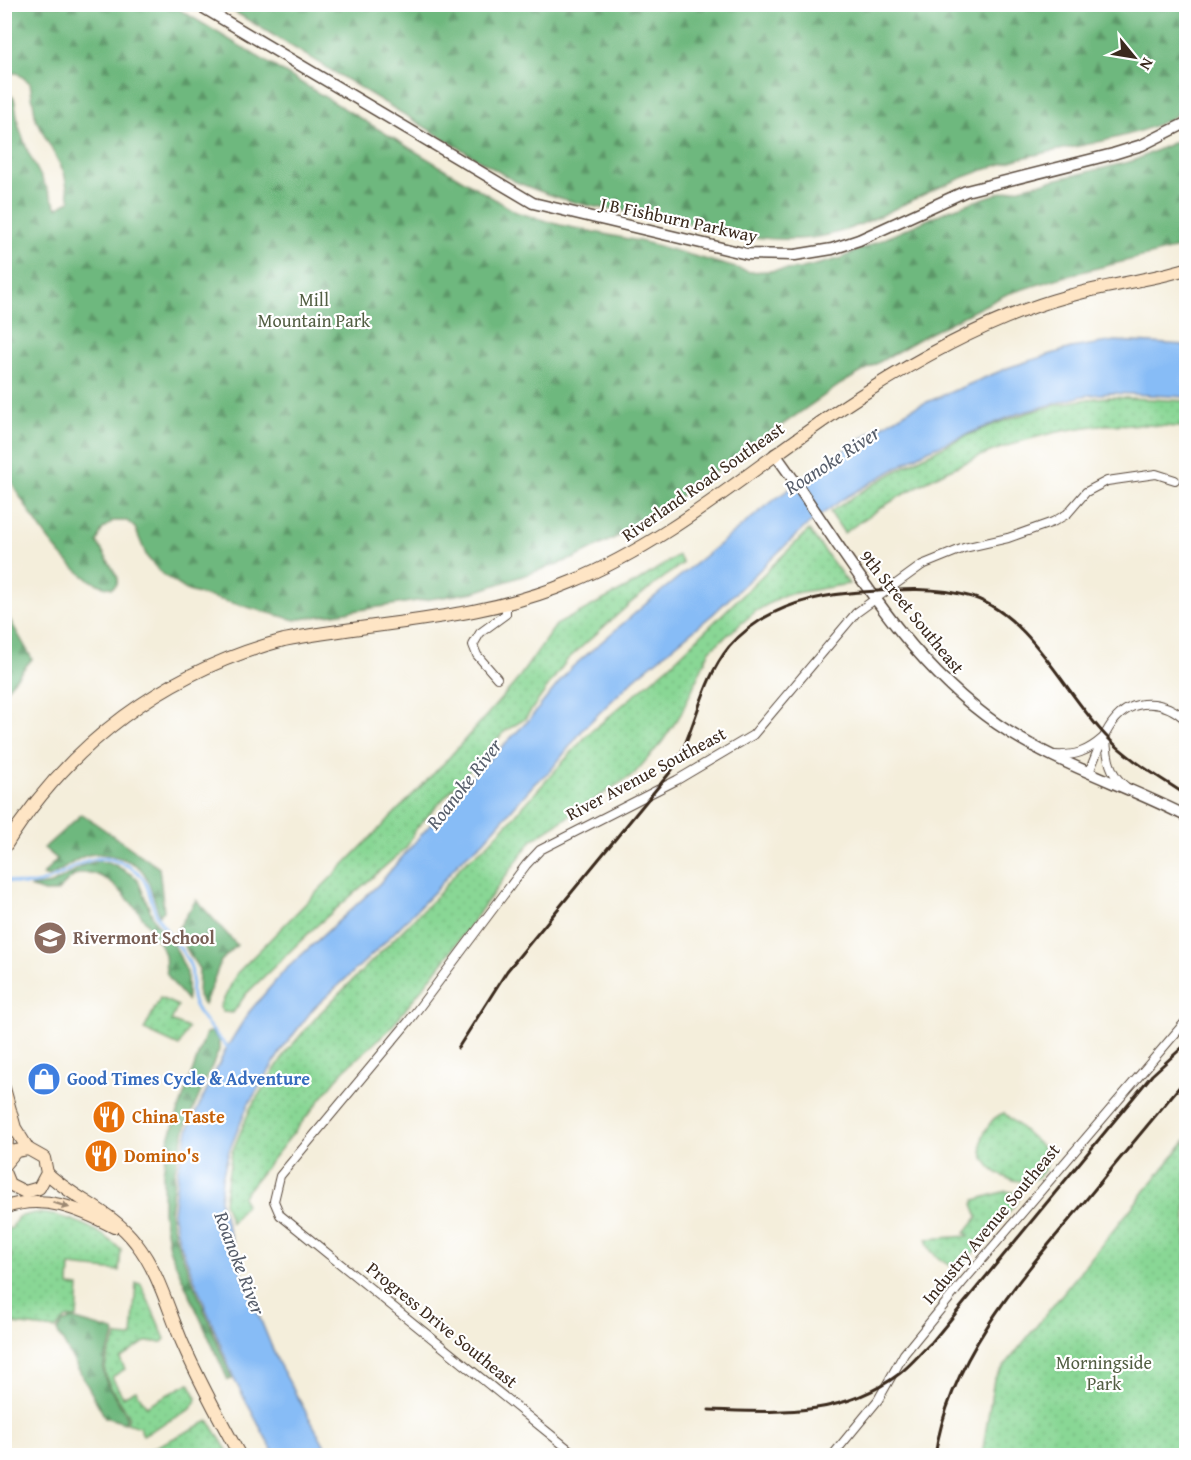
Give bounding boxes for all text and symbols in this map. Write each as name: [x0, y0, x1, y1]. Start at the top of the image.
north arrow: [1104, 27, 1164, 87]
text: N: [1134, 54, 1160, 75]
street label: J B Fishburn Parkway: [596, 189, 760, 249]
park label: Mill Mountain Park: [258, 286, 371, 334]
street label: Riverland Road Southeast: [616, 415, 790, 548]
water label: Roanoke River: [777, 418, 886, 502]
street label: 9th Street Southeast: [854, 544, 971, 680]
street label: River Avenue Southeast: [561, 720, 731, 827]
water label: Roanoke River: [418, 732, 509, 836]
school or university icon: Rivermont School: [32, 920, 68, 956]
place label: Rivermont School: [73, 924, 215, 951]
shop icon: Good Times Cycle & Adventure: [26, 1061, 62, 1097]
place label: Good Times Cycle & Adventure: [67, 1065, 310, 1092]
restaurant icon: China Taste: [91, 1099, 127, 1135]
place label: China Taste: [132, 1103, 225, 1130]
street label: Industry Avenue Southeast: [915, 1137, 1067, 1310]
restaurant icon: Domino's: [83, 1138, 119, 1174]
place label: Domino's: [124, 1142, 200, 1169]
one-way arrow: [52, 1201, 70, 1211]
water label: Roanoke River: [207, 1206, 274, 1319]
street label: Progress Drive Southeast: [361, 1255, 524, 1395]
park label: Morningside Park: [1056, 1349, 1152, 1397]

